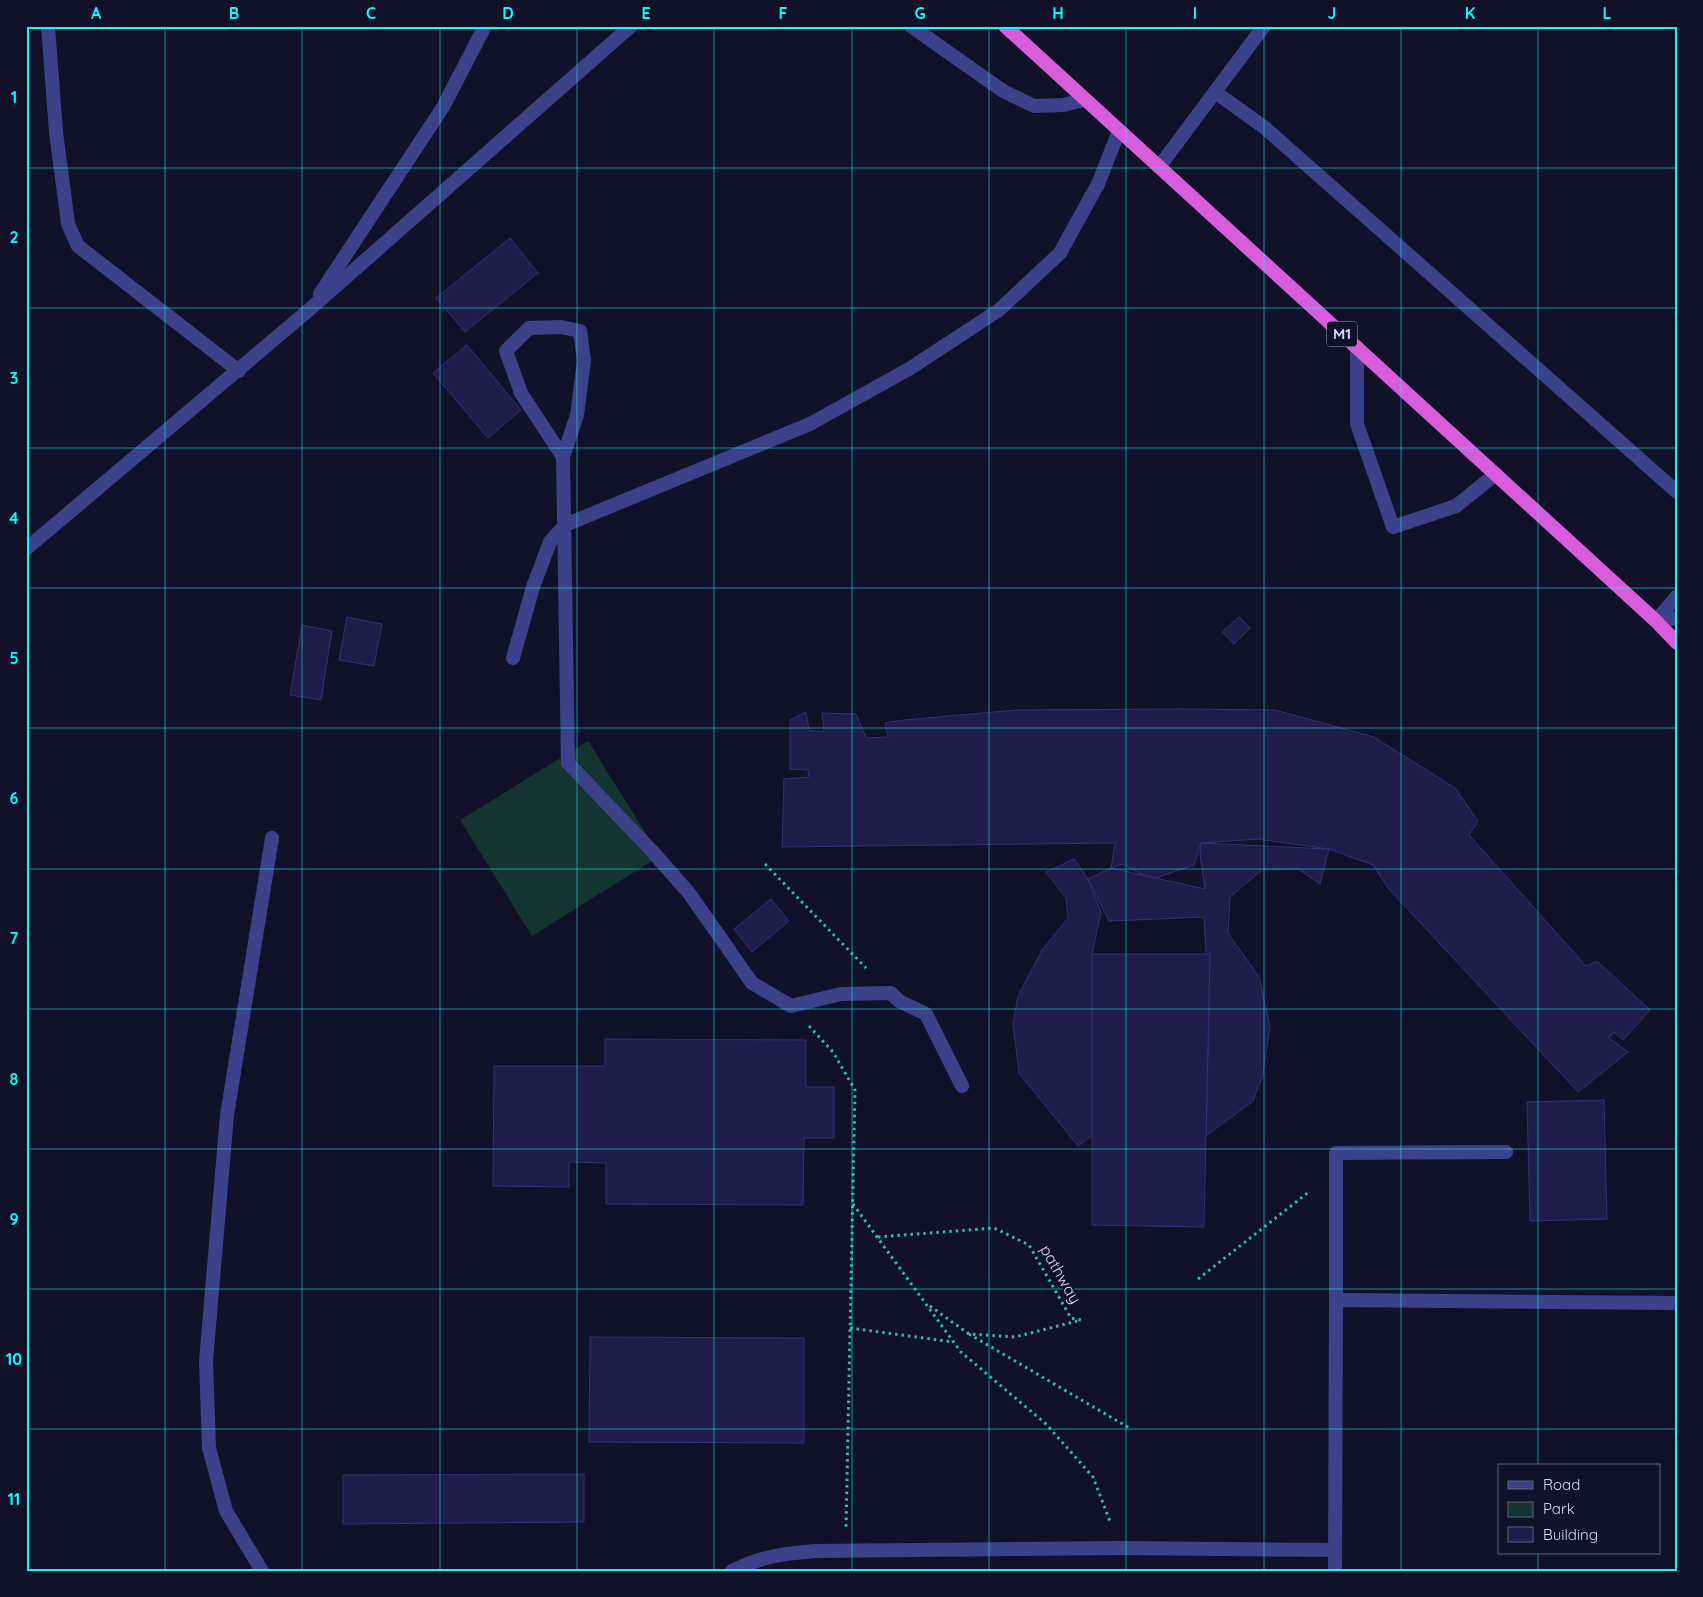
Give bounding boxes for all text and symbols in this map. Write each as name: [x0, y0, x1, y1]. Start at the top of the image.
text: A: [91, 3, 102, 23]
text: B: [229, 3, 239, 23]
text: C: [366, 3, 376, 23]
text: D: [502, 3, 514, 23]
text: E: [641, 3, 651, 23]
text: F: [779, 3, 788, 23]
text: G: [914, 3, 926, 23]
text: H: [1052, 3, 1064, 23]
text: I: [1193, 3, 1197, 23]
text: J: [1328, 3, 1336, 23]
text: K: [1465, 3, 1475, 23]
text: L: [1603, 3, 1612, 23]
text: 1: [11, 87, 17, 107]
text: 2: [9, 227, 19, 247]
road number: M1: [1327, 322, 1357, 346]
text: 3: [10, 368, 18, 388]
text: 4: [9, 508, 19, 528]
text: 5: [9, 648, 19, 668]
text: 6: [10, 788, 19, 808]
text: 7: [10, 928, 19, 948]
text: 8: [10, 1069, 19, 1089]
text: 9: [9, 1209, 19, 1229]
street label: pathway: [1036, 1241, 1086, 1307]
text: 10: [6, 1349, 22, 1369]
legend: [1498, 1464, 1660, 1554]
text: Road: [1543, 1475, 1580, 1494]
text: 11: [8, 1489, 20, 1509]
text: Park: [1543, 1499, 1575, 1518]
text: Building: [1543, 1525, 1598, 1544]

